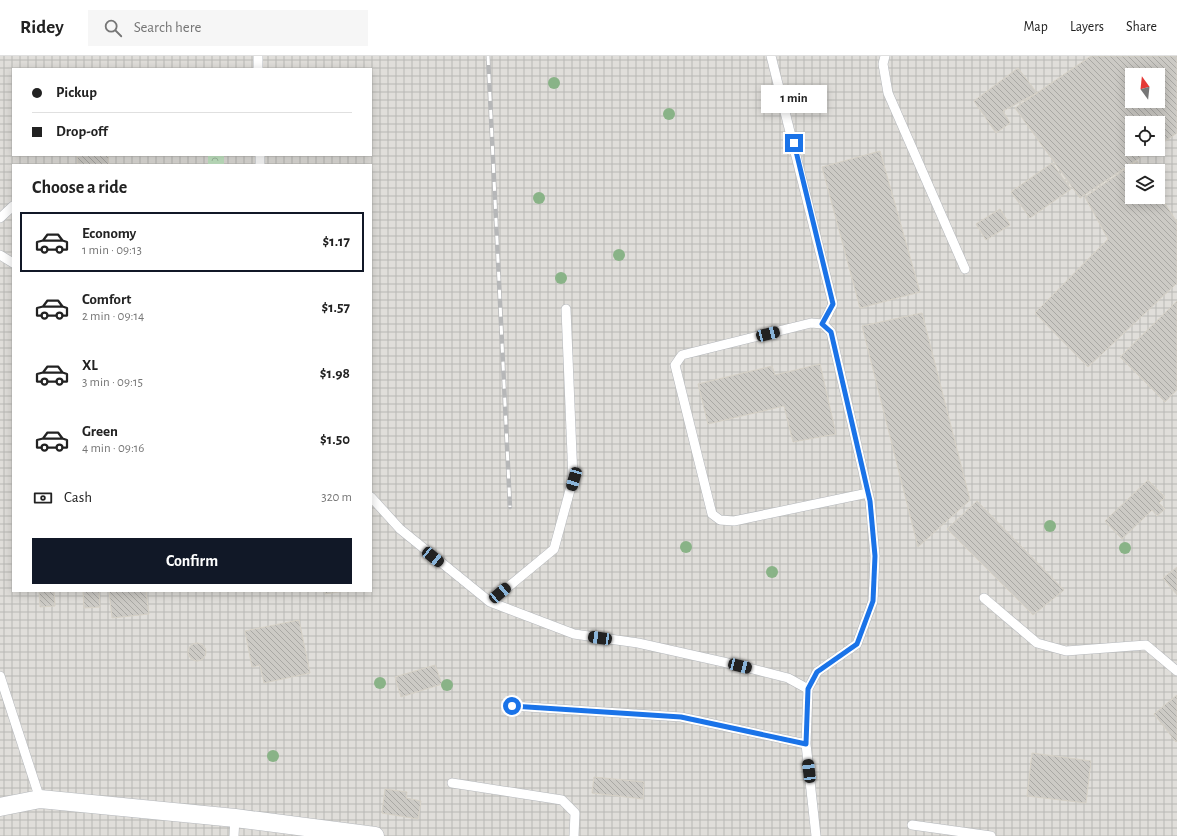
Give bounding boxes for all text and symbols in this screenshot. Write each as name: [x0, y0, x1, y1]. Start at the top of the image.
search box: [88, 10, 368, 46]
icon: search: [102, 17, 124, 39]
text: Ridey: [20, 18, 64, 37]
text: Search here: [134, 20, 201, 35]
text: Map: [1023, 20, 1048, 34]
text: Layers: [1070, 20, 1104, 34]
text: Share: [1126, 20, 1157, 34]
north arrow: [1125, 68, 1165, 108]
map controls: [1125, 68, 1165, 204]
text: Pickup: [56, 85, 97, 100]
callout: 1 min: [761, 85, 827, 113]
text: 1 min: [780, 92, 808, 105]
button: locate: [1125, 116, 1165, 156]
text: Drop-off: [56, 124, 108, 139]
route end: [785, 134, 803, 152]
button: layers: [1125, 164, 1165, 204]
text: Choose a ride: [32, 179, 127, 197]
icon: car: [34, 224, 70, 260]
text: Economy: [82, 226, 136, 241]
text: $1.17: [323, 234, 350, 249]
text: 1 min · 09:13: [82, 244, 142, 257]
icon: car: [34, 290, 70, 326]
text: Comfort: [82, 292, 131, 307]
text: $1.57: [321, 300, 350, 315]
text: 2 min · 09:14: [82, 310, 144, 323]
car: [755, 325, 781, 343]
icon: car: [34, 356, 70, 392]
text: XL: [82, 358, 98, 373]
text: $1.98: [320, 366, 350, 381]
text: 3 min · 09:15: [82, 376, 143, 389]
icon: car: [34, 422, 70, 458]
text: Green: [82, 424, 118, 439]
text: $1.50: [320, 432, 350, 447]
text: 4 min · 09:16: [82, 442, 144, 455]
car: [565, 466, 583, 492]
icon: cash: [32, 487, 54, 509]
text: Cash: [64, 490, 92, 505]
text: 320 m: [321, 491, 352, 504]
button: Confirm: [32, 538, 352, 584]
car: [420, 545, 446, 569]
car: [487, 581, 513, 605]
car: [587, 630, 613, 646]
car: [727, 657, 753, 675]
route start: [503, 697, 521, 715]
car: [802, 758, 816, 784]

